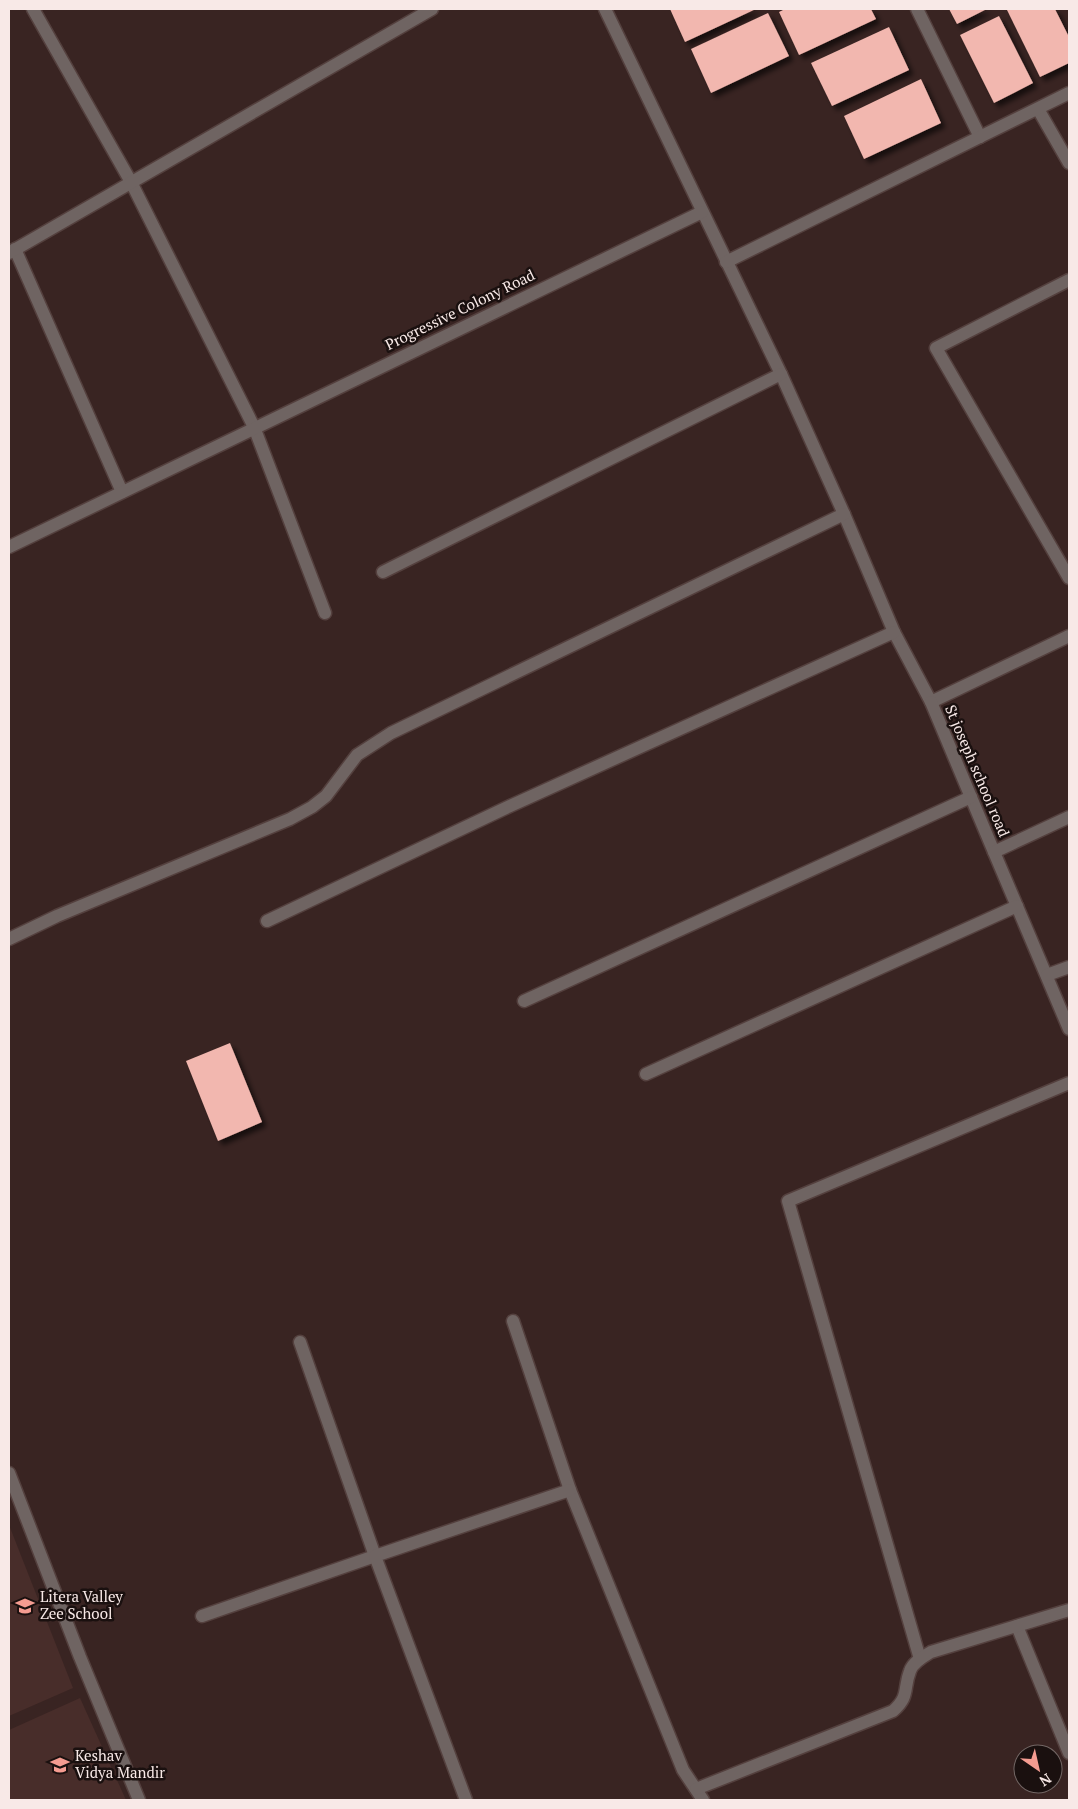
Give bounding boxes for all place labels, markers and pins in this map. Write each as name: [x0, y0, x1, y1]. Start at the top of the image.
place label: Litera Valley Zee School: [40, 1586, 123, 1623]
school or university icon: Litera Valley Zee School: [14, 1595, 36, 1617]
place label: Keshav Vidya Mandir: [75, 1745, 165, 1782]
school or university icon: Keshav Vidya Mandir: [49, 1754, 71, 1776]

